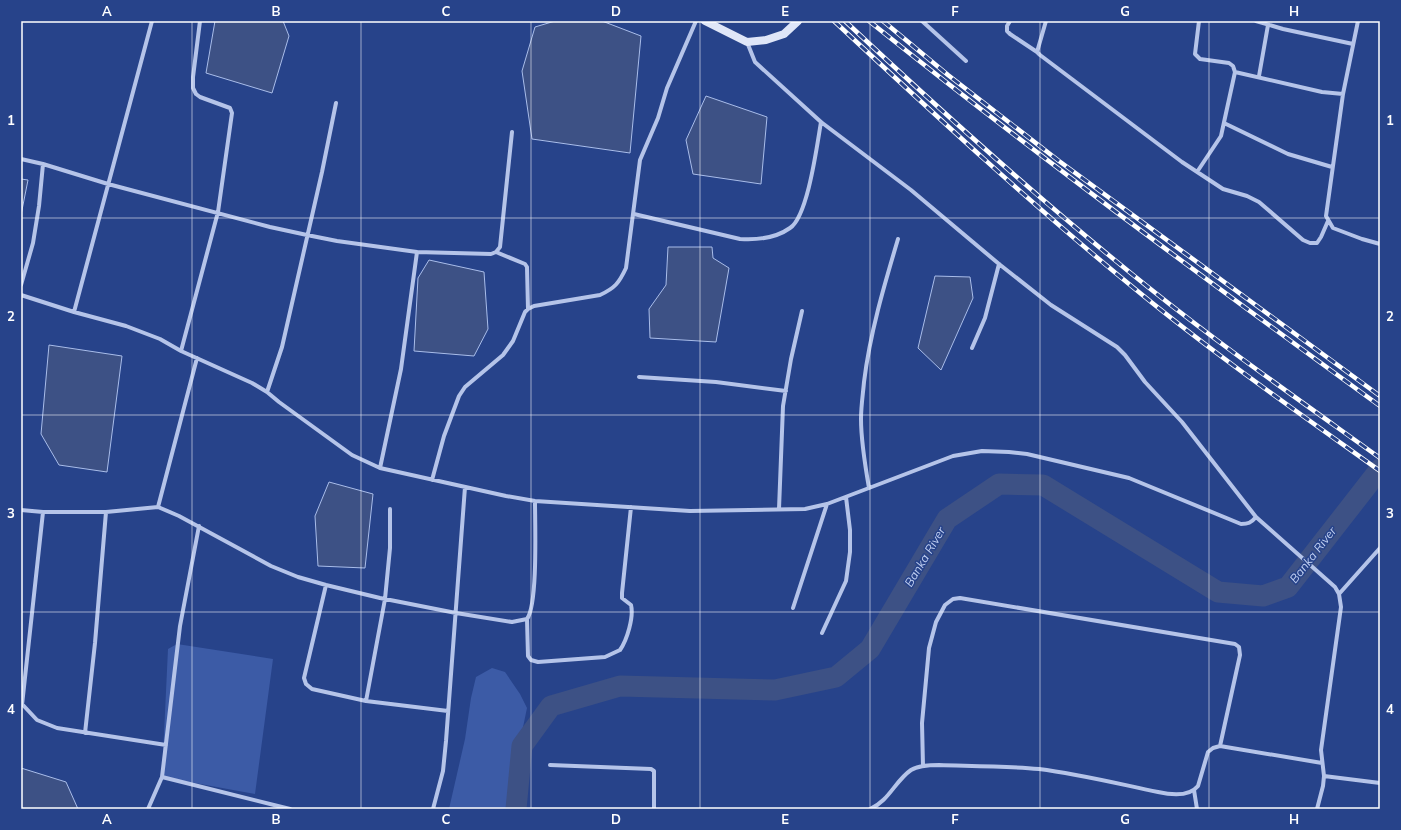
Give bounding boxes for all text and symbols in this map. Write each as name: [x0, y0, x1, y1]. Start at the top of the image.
text: A: [102, 3, 112, 19]
text: B: [272, 3, 281, 19]
text: C: [442, 3, 451, 19]
text: D: [611, 3, 621, 19]
text: E: [781, 3, 789, 19]
text: F: [951, 3, 959, 19]
text: G: [1120, 3, 1130, 19]
text: H: [1289, 3, 1299, 19]
text: 1: [7, 112, 15, 128]
text: 1: [1386, 112, 1394, 128]
text: 2: [7, 308, 15, 324]
text: 2: [1386, 308, 1394, 324]
text: 3: [7, 505, 15, 521]
text: 3: [1386, 505, 1394, 521]
water label: Banka River: [1286, 523, 1340, 586]
water label: Banka River: [901, 524, 949, 589]
text: 4: [7, 701, 15, 717]
text: 4: [1386, 701, 1394, 717]
text: A: [102, 811, 112, 827]
text: B: [272, 811, 281, 827]
text: C: [442, 811, 451, 827]
text: D: [611, 811, 621, 827]
text: E: [781, 811, 789, 827]
text: F: [951, 811, 959, 827]
text: G: [1120, 811, 1130, 827]
text: H: [1289, 811, 1299, 827]

